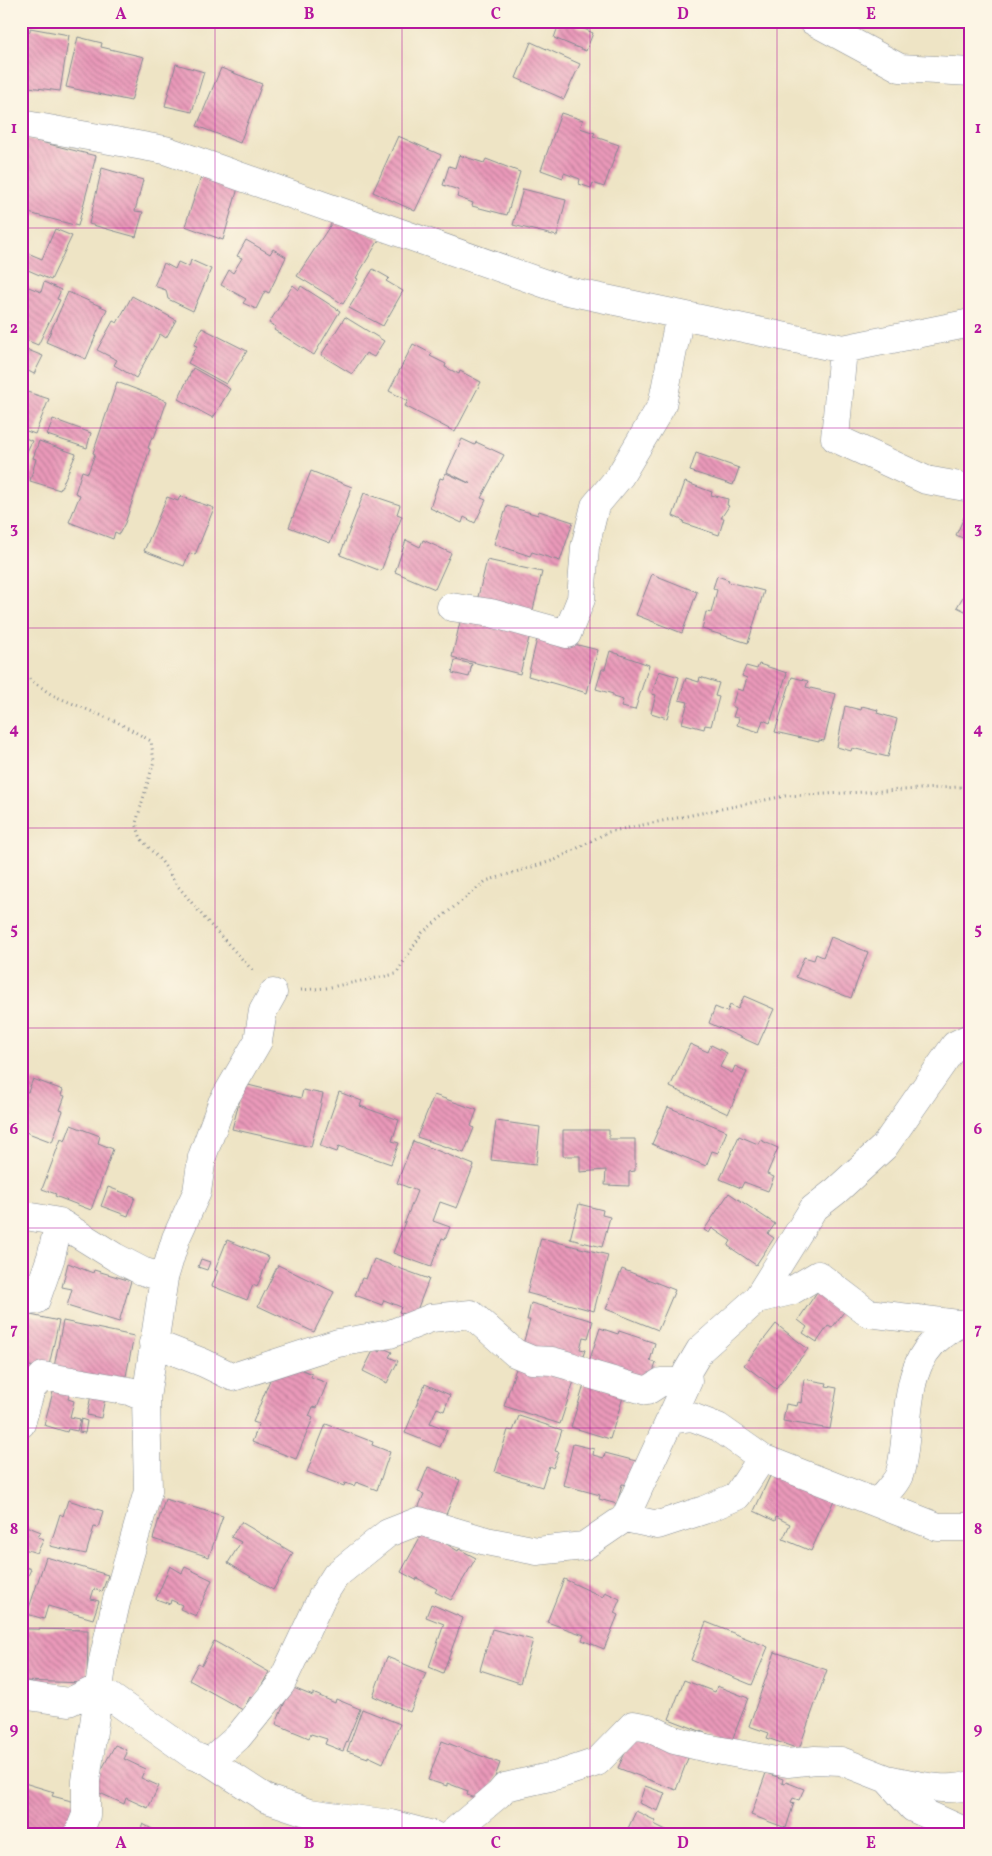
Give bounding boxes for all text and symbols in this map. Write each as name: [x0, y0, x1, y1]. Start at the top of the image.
text: A: [115, 4, 127, 26]
text: B: [304, 4, 315, 26]
text: C: [491, 4, 501, 26]
text: D: [677, 4, 689, 26]
text: E: [866, 4, 876, 26]
text: 1: [11, 118, 17, 140]
text: 1: [975, 118, 981, 140]
text: 2: [10, 318, 18, 340]
text: 2: [974, 318, 982, 340]
text: 3: [10, 518, 18, 540]
text: 3: [974, 518, 982, 540]
text: 4: [9, 719, 19, 741]
text: 4: [973, 719, 983, 741]
text: 5: [10, 919, 18, 941]
text: 5: [974, 919, 982, 941]
text: 6: [10, 1119, 19, 1141]
text: 6: [974, 1119, 983, 1141]
text: 7: [10, 1319, 18, 1341]
text: 7: [974, 1319, 982, 1341]
text: 8: [10, 1519, 18, 1541]
text: 8: [974, 1519, 982, 1541]
text: 9: [10, 1719, 19, 1741]
text: 9: [974, 1719, 983, 1741]
text: A: [115, 1833, 127, 1855]
text: B: [304, 1833, 315, 1855]
text: C: [491, 1833, 501, 1855]
text: D: [677, 1833, 689, 1855]
text: E: [866, 1833, 876, 1855]

